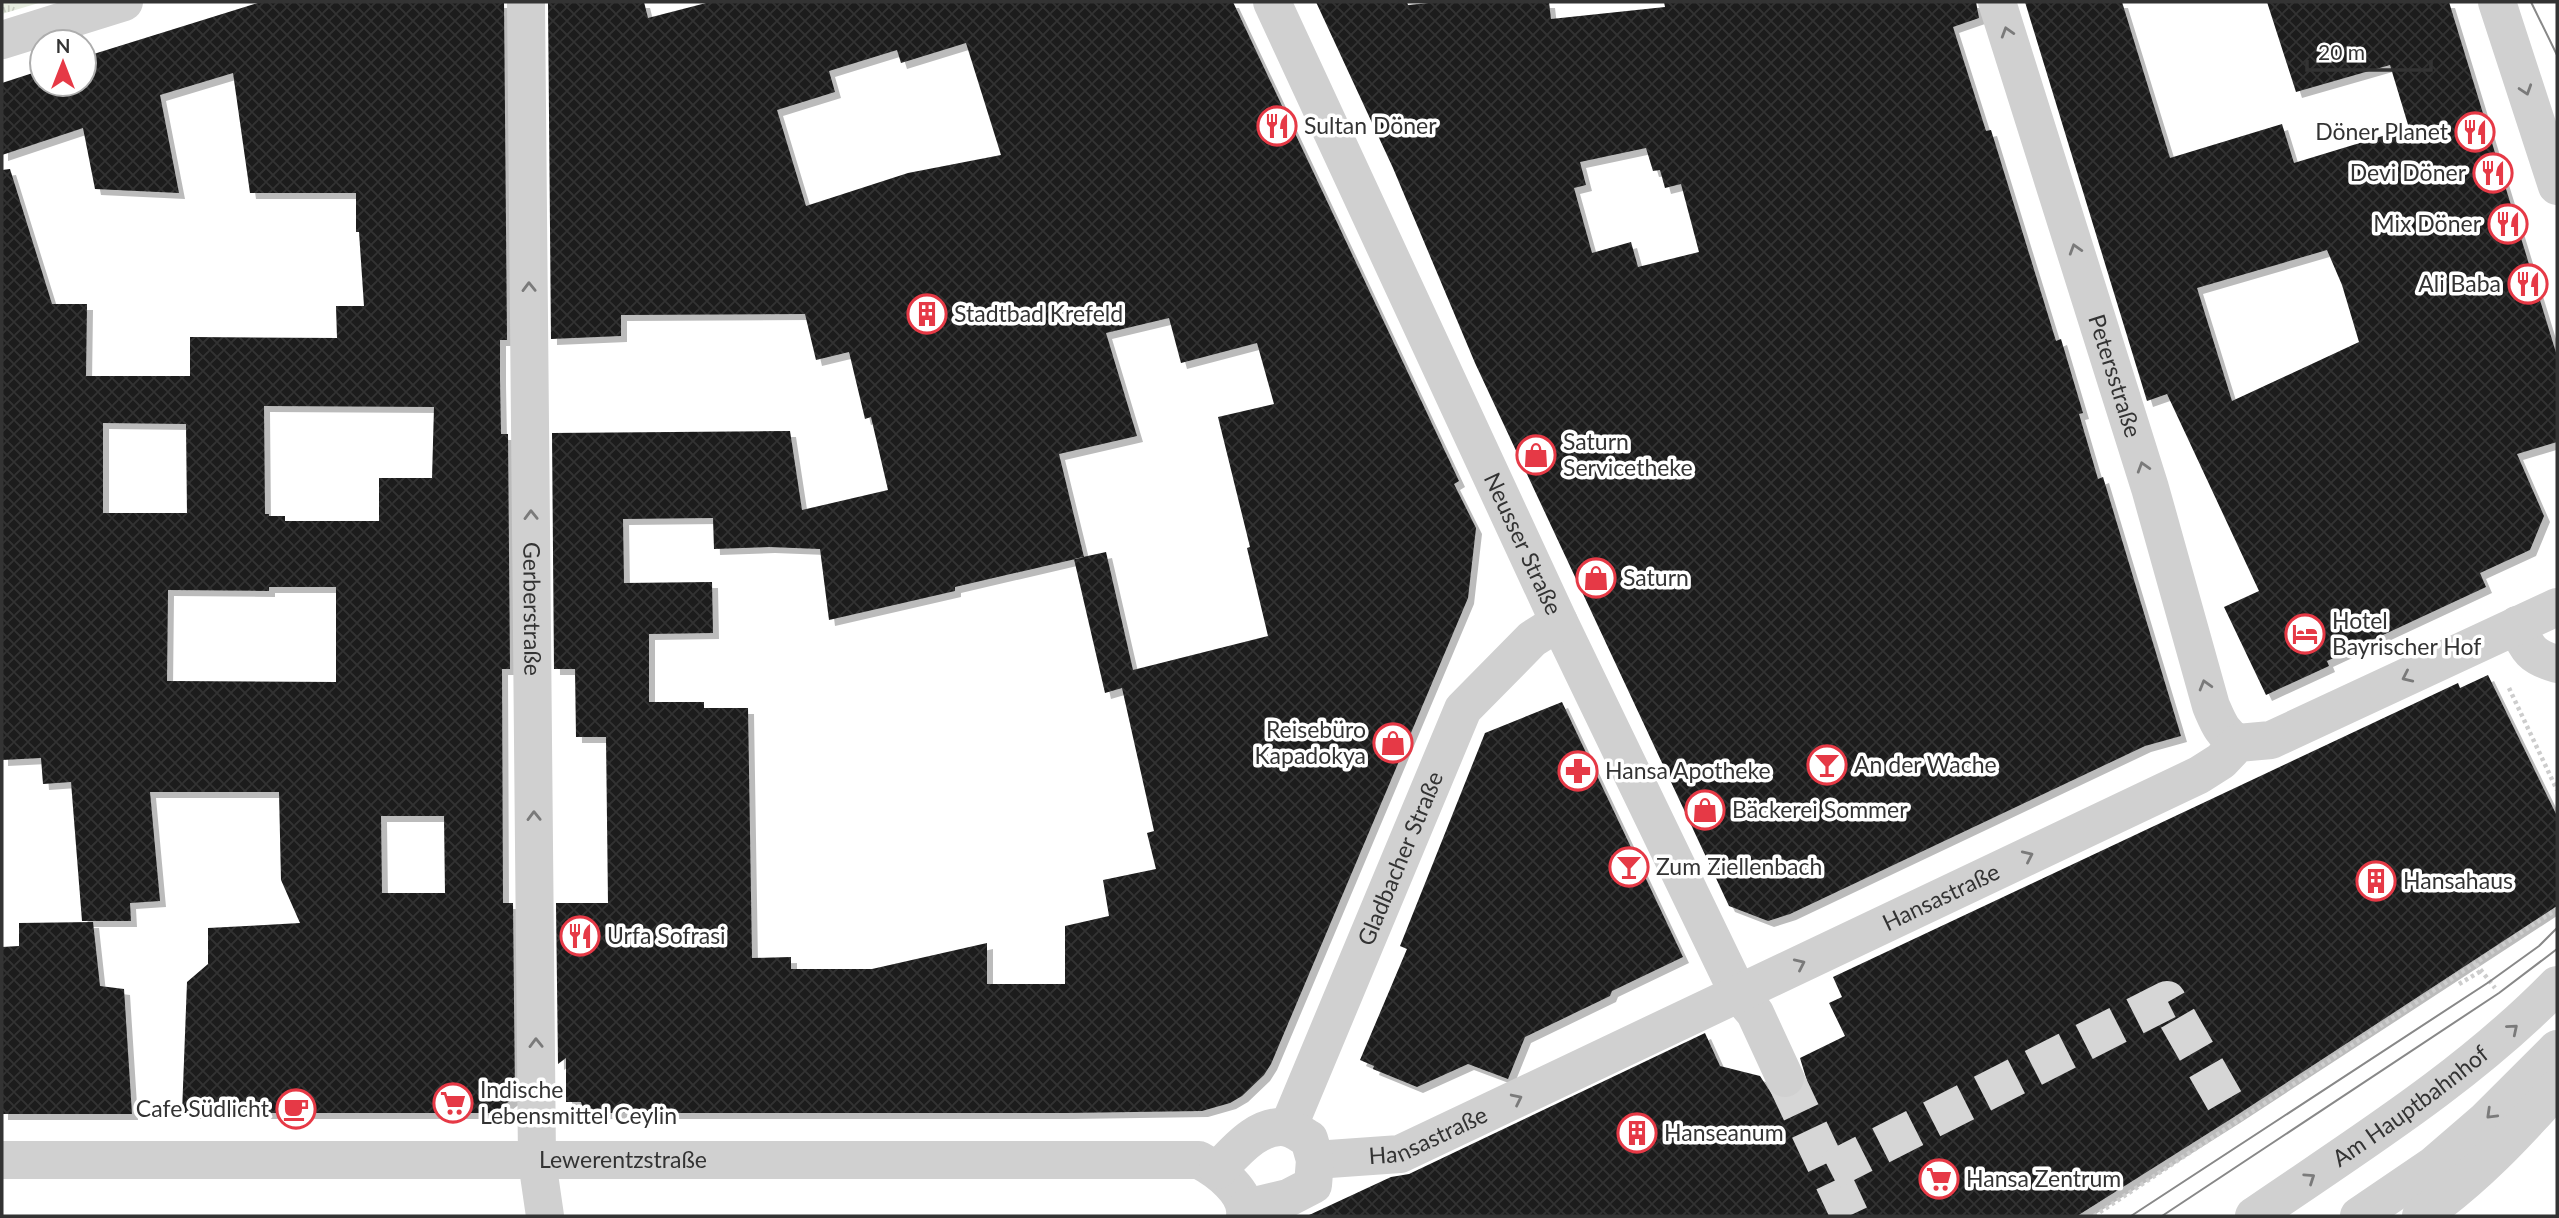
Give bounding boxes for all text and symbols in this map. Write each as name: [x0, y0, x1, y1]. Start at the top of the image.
one-way arrow: [2000, 27, 2015, 39]
north arrow: [28, 28, 98, 98]
scale bar: [2307, 28, 2431, 72]
text: N: [56, 34, 70, 57]
text: 20 m: [2318, 39, 2365, 64]
one-way arrow: [2518, 83, 2532, 96]
restaurant icon: Sultan Döner: [1256, 105, 1298, 147]
place label: Sultan Döner: [1304, 111, 1437, 139]
restaurant icon: Döner Planet: [2454, 111, 2496, 153]
place label: Döner Planet: [2315, 117, 2449, 145]
restaurant icon: Devi Döner: [2472, 152, 2514, 194]
place label: Devi Döner: [2350, 158, 2467, 186]
restaurant icon: Mix Döner: [2487, 203, 2529, 245]
place label: Mix Döner: [2373, 209, 2482, 237]
one-way arrow: [2068, 244, 2083, 256]
restaurant icon: Ali Baba: [2507, 263, 2549, 305]
place label: Ali Baba: [2418, 269, 2501, 297]
one-way arrow: [521, 282, 537, 292]
building icon: Stadtbad Krefeld: [906, 293, 948, 335]
place label: Stadtbad Krefeld: [954, 299, 1123, 327]
street label: Petersstraße: [2083, 311, 2148, 441]
place label: Saturn Servicetheke: [1563, 427, 1693, 481]
shop icon: Saturn Servicetheke: [1515, 434, 1557, 476]
one-way arrow: [2137, 461, 2151, 473]
street label: Neusser Straße: [1479, 468, 1569, 619]
one-way arrow: [523, 509, 539, 520]
street label: Gerberstraße: [518, 542, 547, 676]
shop icon: Saturn: [1575, 557, 1617, 599]
place label: Saturn: [1623, 563, 1689, 591]
place label: Hotel Bayrischer Hof: [2332, 606, 2481, 660]
hotel icon: Hotel Bayrischer Hof: [2284, 613, 2326, 655]
one-way arrow: [2401, 669, 2414, 683]
one-way arrow: [2199, 680, 2213, 692]
place label: Reisebüro Kapadokya: [1254, 715, 1366, 769]
shop icon: Reisebüro Kapadokya: [1372, 722, 1414, 764]
bar icon: An der Wache: [1806, 744, 1848, 786]
pharmacy icon: Hansa Apotheke: [1557, 750, 1599, 792]
place label: An der Wache: [1854, 750, 1997, 778]
place label: Hansa Apotheke: [1605, 756, 1771, 784]
street label: Gladbacher Straße: [1351, 767, 1448, 949]
shop icon: Bäckerei Sommer: [1684, 789, 1726, 831]
place label: Bäckerei Sommer: [1732, 795, 1908, 823]
one-way arrow: [526, 810, 541, 821]
bar icon: Zum Ziellenbach: [1608, 846, 1650, 888]
one-way arrow: [2021, 850, 2033, 864]
place label: Zum Ziellenbach: [1656, 852, 1822, 880]
street label: Hansastraße: [1878, 857, 2004, 936]
building icon: Hansahaus: [2355, 860, 2397, 902]
place label: Hansahaus: [2403, 866, 2513, 894]
restaurant icon: Urfa Sofrasi: [559, 915, 601, 957]
place label: Urfa Sofrasi: [607, 921, 726, 949]
one-way arrow: [1793, 958, 1805, 972]
one-way arrow: [2505, 1024, 2518, 1037]
one-way arrow: [528, 1038, 543, 1049]
street label: Am Hauptbahnhof: [2326, 1039, 2493, 1172]
place label: Indische Lebensmittel Ceylin: [480, 1075, 677, 1129]
supermarket icon: Indische Lebensmittel Ceylin: [432, 1082, 474, 1124]
cafe icon: Cafe Südlicht: [275, 1088, 317, 1130]
one-way arrow: [1510, 1093, 1522, 1107]
place label: Cafe Südlicht: [136, 1094, 270, 1122]
street label: Hansastraße: [1368, 1100, 1491, 1169]
one-way arrow: [2487, 1106, 2500, 1119]
building icon: Hanseanum: [1616, 1112, 1658, 1154]
place label: Hanseanum: [1664, 1118, 1784, 1146]
street label: Lewerentzstraße: [539, 1145, 707, 1173]
supermarket icon: Hansa Zentrum: [1918, 1158, 1960, 1200]
place label: Hansa Zentrum: [1966, 1164, 2121, 1192]
one-way arrow: [2303, 1173, 2316, 1186]

